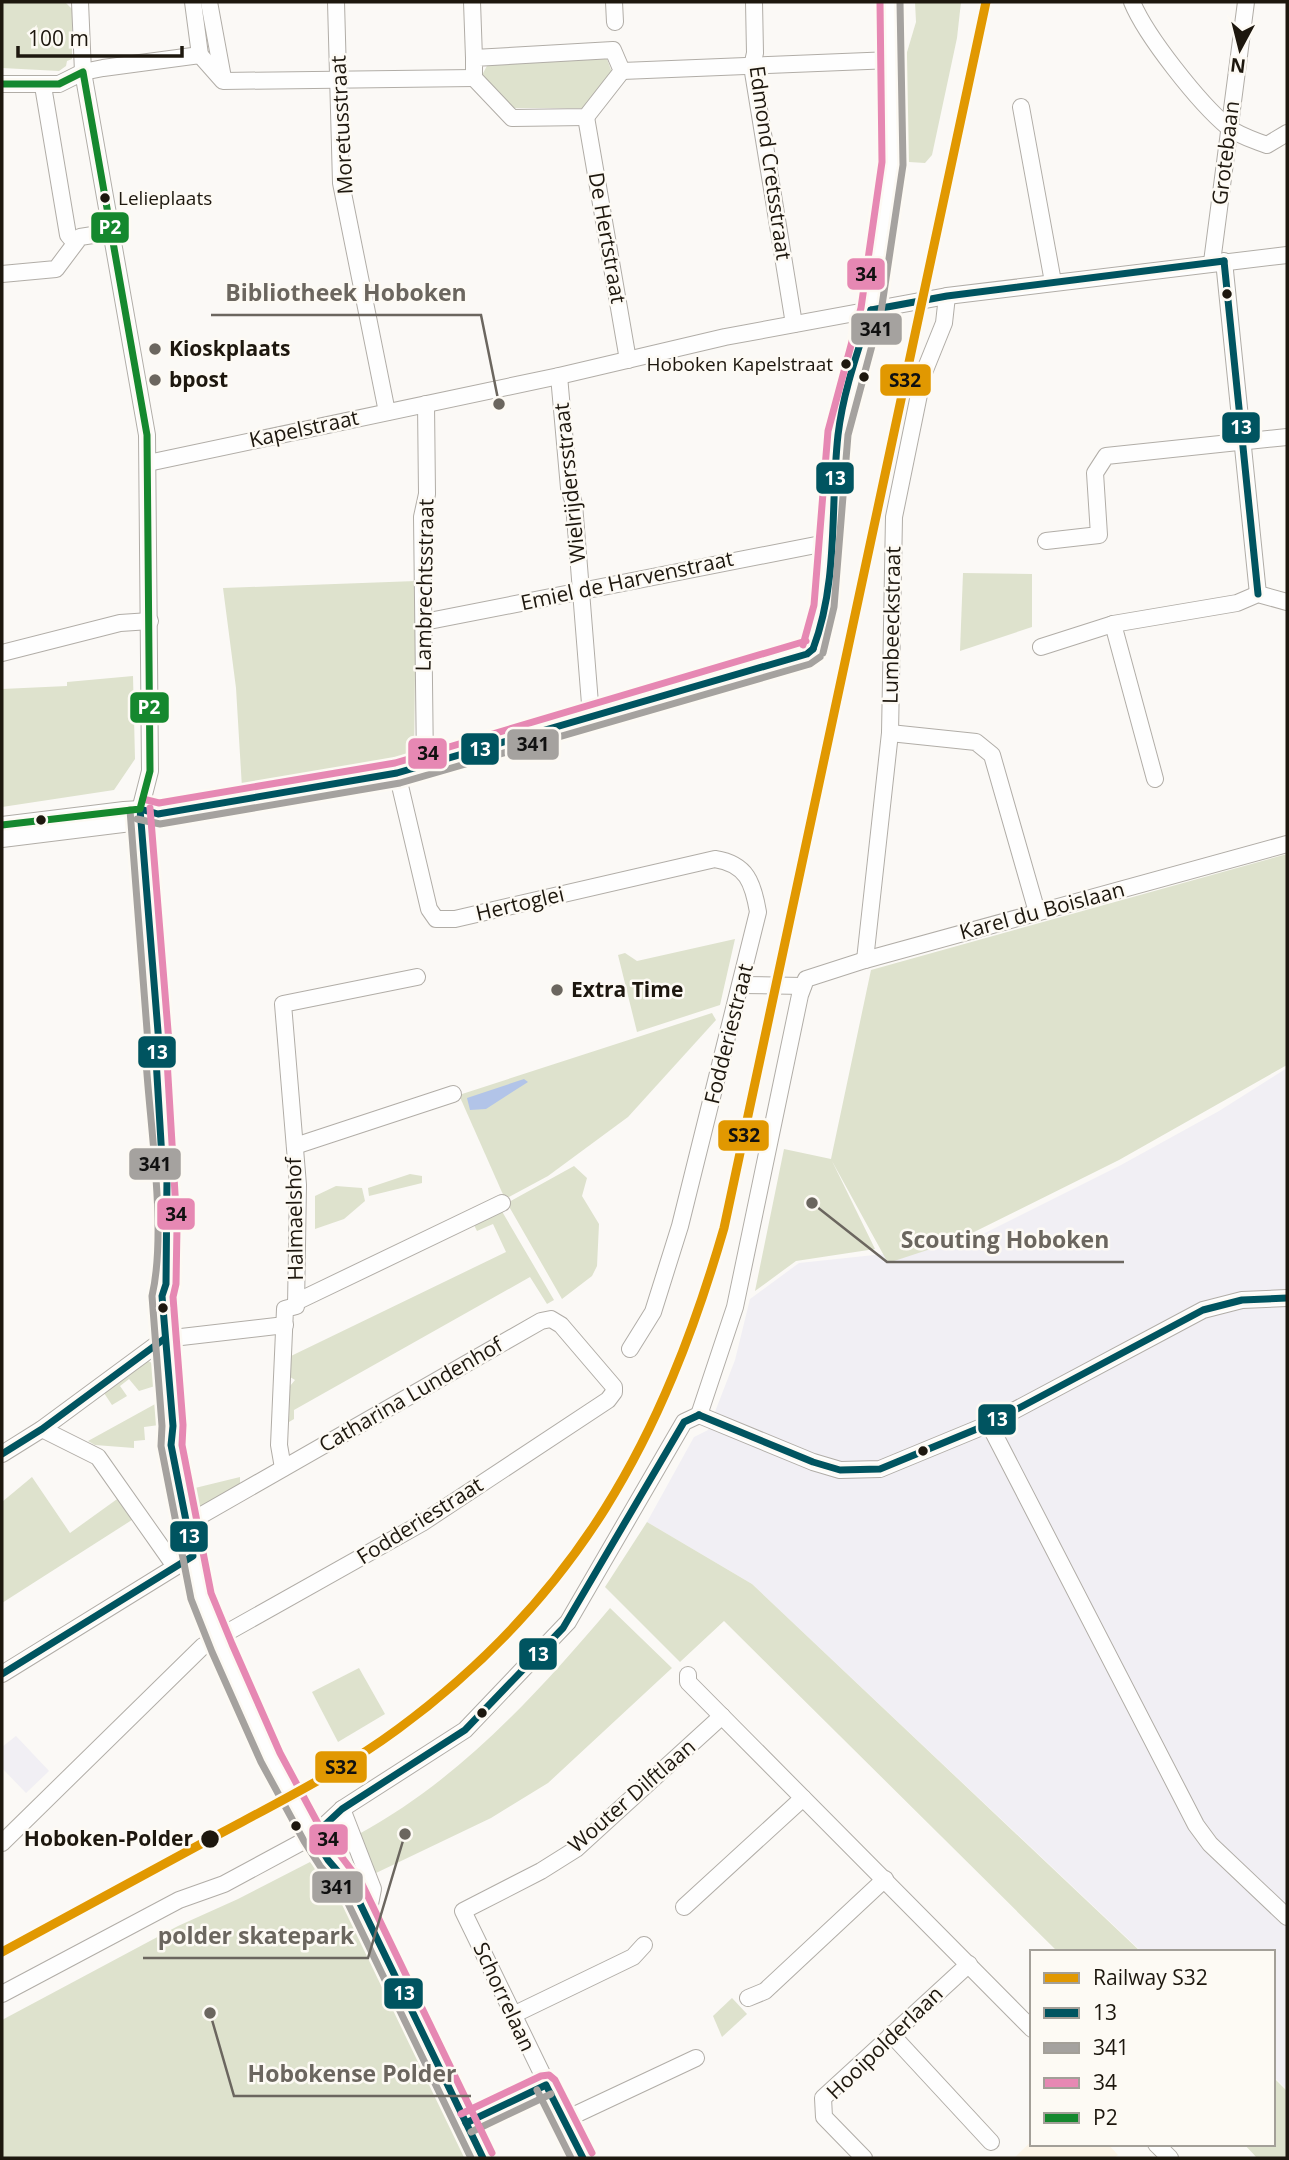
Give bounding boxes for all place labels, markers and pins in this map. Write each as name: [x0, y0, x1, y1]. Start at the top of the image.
place label: Lelieplaats: [118, 185, 212, 211]
marker: Lelieplaats: [98, 191, 112, 205]
callout: Bibliotheek Hoboken: [211, 271, 481, 315]
unlabelled marker: [1220, 287, 1234, 301]
place label: Kioskplaats: [169, 334, 290, 362]
marker: Kioskplaats: [147, 341, 163, 357]
place label: Hoboken Kapelstraat: [647, 351, 833, 377]
marker: Hoboken Kapelstraat: [839, 357, 853, 371]
place label: bpost: [169, 365, 228, 393]
unlabelled marker: [857, 370, 871, 384]
marker: bpost: [147, 372, 163, 388]
unlabelled marker: [34, 813, 48, 827]
place label: Extra Time: [571, 975, 683, 1003]
marker: Extra Time: [549, 982, 565, 998]
callout: Scouting Hoboken: [887, 1218, 1124, 1262]
unlabelled marker: [156, 1301, 170, 1315]
unlabelled marker: [916, 1444, 930, 1458]
unlabelled marker: [475, 1706, 489, 1720]
unlabelled marker: [289, 1819, 303, 1833]
place label: Hoboken-Polder: [24, 1824, 193, 1852]
marker: Hoboken-Polder: [199, 1828, 221, 1850]
callout: polder skatepark: [143, 1914, 368, 1958]
callout: Hobokense Polder: [234, 2052, 471, 2096]

